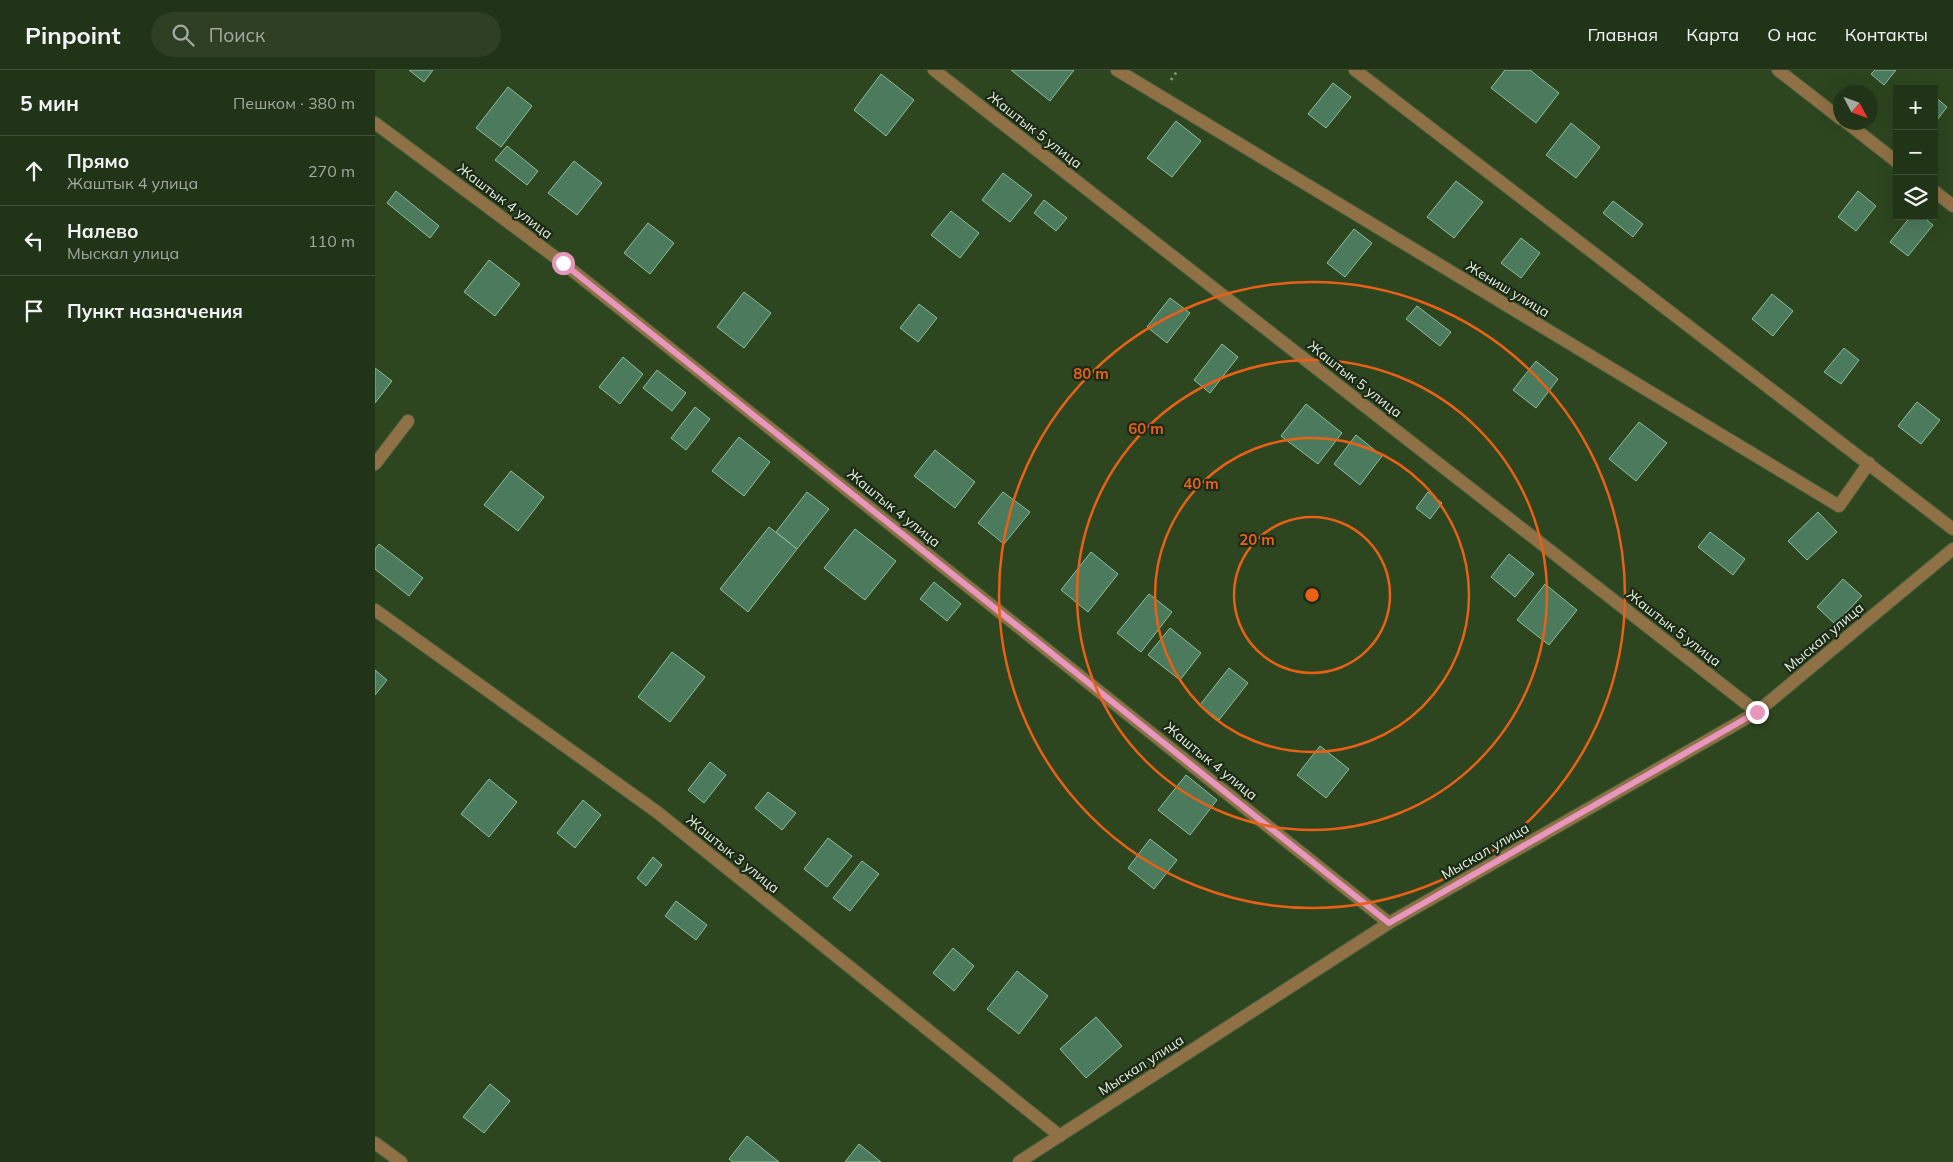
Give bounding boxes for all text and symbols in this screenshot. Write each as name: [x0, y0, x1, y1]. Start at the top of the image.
search box: [151, 12, 501, 57]
text: Pinpoint: [25, 20, 121, 50]
icon: search: [169, 21, 197, 49]
text: Поиск: [209, 23, 265, 47]
text: Главная: [1588, 23, 1658, 46]
text: Карта: [1686, 23, 1739, 46]
text: О нас: [1767, 23, 1817, 46]
text: Контакты: [1845, 23, 1928, 46]
north arrow: [1833, 85, 1878, 130]
map controls: [1893, 85, 1938, 220]
button: +: [1893, 85, 1938, 130]
street label: Жаштык 5 улица: [984, 88, 1086, 172]
text: 5 мин: [20, 90, 79, 116]
text: Пешком · 380 m: [233, 93, 355, 113]
button: −: [1893, 130, 1938, 175]
text: Прямо: [67, 149, 129, 173]
icon: ahead: [20, 157, 48, 185]
street label: Жаштык 4 улица: [454, 159, 556, 243]
text: 270 m: [308, 161, 355, 181]
text: Жаштык 4 улица: [67, 173, 198, 193]
button: layers: [1893, 175, 1938, 220]
text: Налево: [67, 219, 139, 243]
icon: left: [20, 227, 48, 255]
text: 110 m: [308, 231, 355, 251]
text: Мыскал улица: [67, 243, 179, 263]
route start: [552, 252, 575, 275]
street label: Жениш улица: [1463, 257, 1553, 321]
icon: arrive: [20, 297, 48, 325]
text: Пункт назначения: [67, 299, 243, 323]
street label: Жаштык 5 улица: [1304, 337, 1406, 421]
text: 80 m: [1073, 364, 1109, 383]
text: 60 m: [1128, 419, 1164, 438]
street label: Жаштык 4 улица: [844, 465, 944, 551]
text: 40 m: [1183, 474, 1219, 493]
text: 20 m: [1239, 530, 1275, 549]
centre of rings: [1303, 586, 1321, 604]
street label: Жаштык 5 улица: [1623, 586, 1725, 670]
street label: Мыскал улица: [1781, 599, 1867, 675]
route end: [1746, 701, 1769, 724]
street label: Жаштык 4 улица: [1161, 718, 1261, 804]
street label: Жаштык 3 улица: [683, 811, 783, 897]
street label: Мыскал улица: [1438, 819, 1532, 883]
street label: Мыскал улица: [1095, 1031, 1187, 1099]

